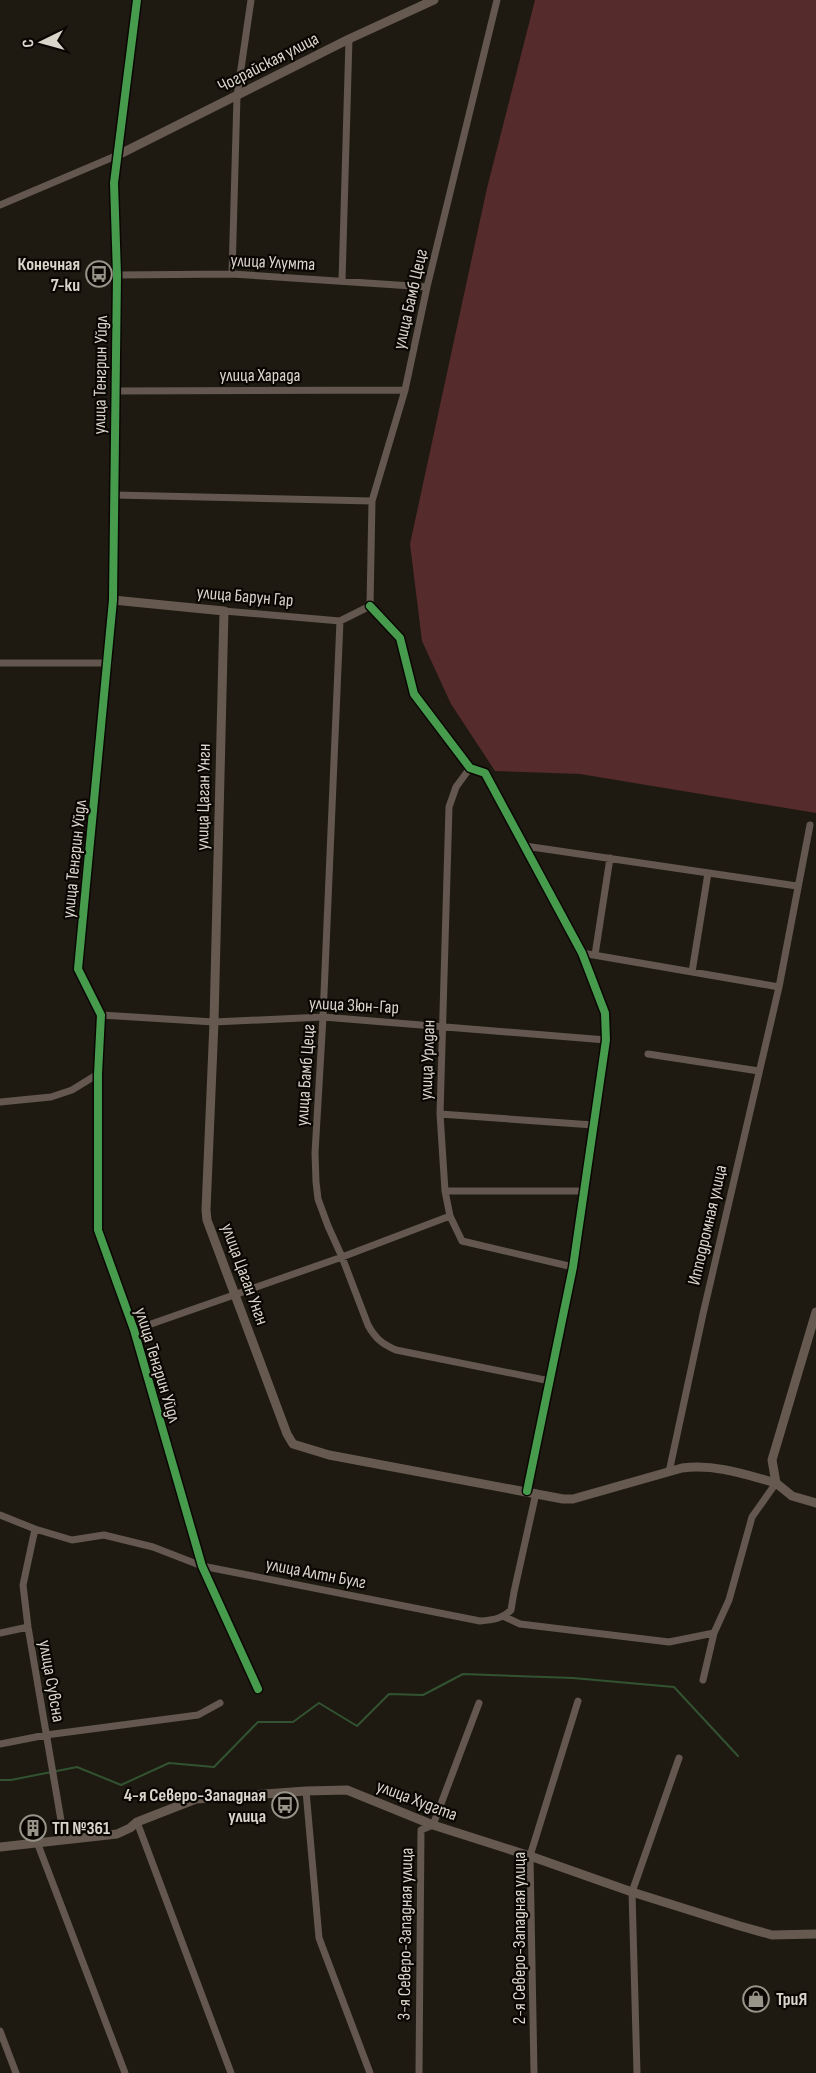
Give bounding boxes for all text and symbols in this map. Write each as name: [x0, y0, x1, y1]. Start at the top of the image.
north arrow: [12, 12, 72, 72]
street label: Чограйская улица: [214, 28, 322, 97]
text: С: [19, 38, 38, 48]
street label: улица Бамб Цецг: [389, 247, 432, 351]
street label: улица Улумта: [230, 250, 316, 275]
place label: Конечная 7-ки: [18, 254, 80, 296]
bus stop icon: Конечная 7-ки: [84, 259, 114, 289]
street label: улица Тенгрин Уйдл: [89, 315, 112, 435]
street label: улица Харада: [219, 365, 301, 386]
street label: улица Барун Гар: [196, 582, 294, 611]
street label: улица Цаган Унгн: [192, 744, 215, 851]
street label: улица Тенгрин Уйдл: [58, 798, 91, 919]
street label: улица Зюн-Гар: [309, 993, 399, 1018]
street label: улица Урлдан: [416, 1019, 439, 1101]
street label: улица Бамб Цецг: [291, 1023, 320, 1127]
street label: Ипподромная улица: [683, 1163, 732, 1287]
street label: улица Цаган Унгн: [216, 1220, 273, 1328]
street label: улица Тенгрин Уйдл: [130, 1305, 185, 1426]
street label: улица Алтн Булг: [264, 1553, 368, 1593]
street label: улица Сувсна: [34, 1639, 69, 1724]
street label: улица Худгта: [374, 1775, 460, 1825]
place label: 4-я Северо-Западная улица: [124, 1785, 266, 1827]
bus stop icon: 4-я Северо-Западная улица: [270, 1790, 300, 1820]
building icon: ТП №361: [18, 1813, 48, 1843]
place label: ТП №361: [52, 1818, 110, 1839]
street label: 3-я Северо-Западная улица: [393, 1847, 418, 2020]
street label: 2-я Северо-Западная улица: [509, 1852, 530, 2024]
shop icon: ТриЯ: [741, 1984, 771, 2014]
place label: ТриЯ: [776, 1989, 807, 2010]

